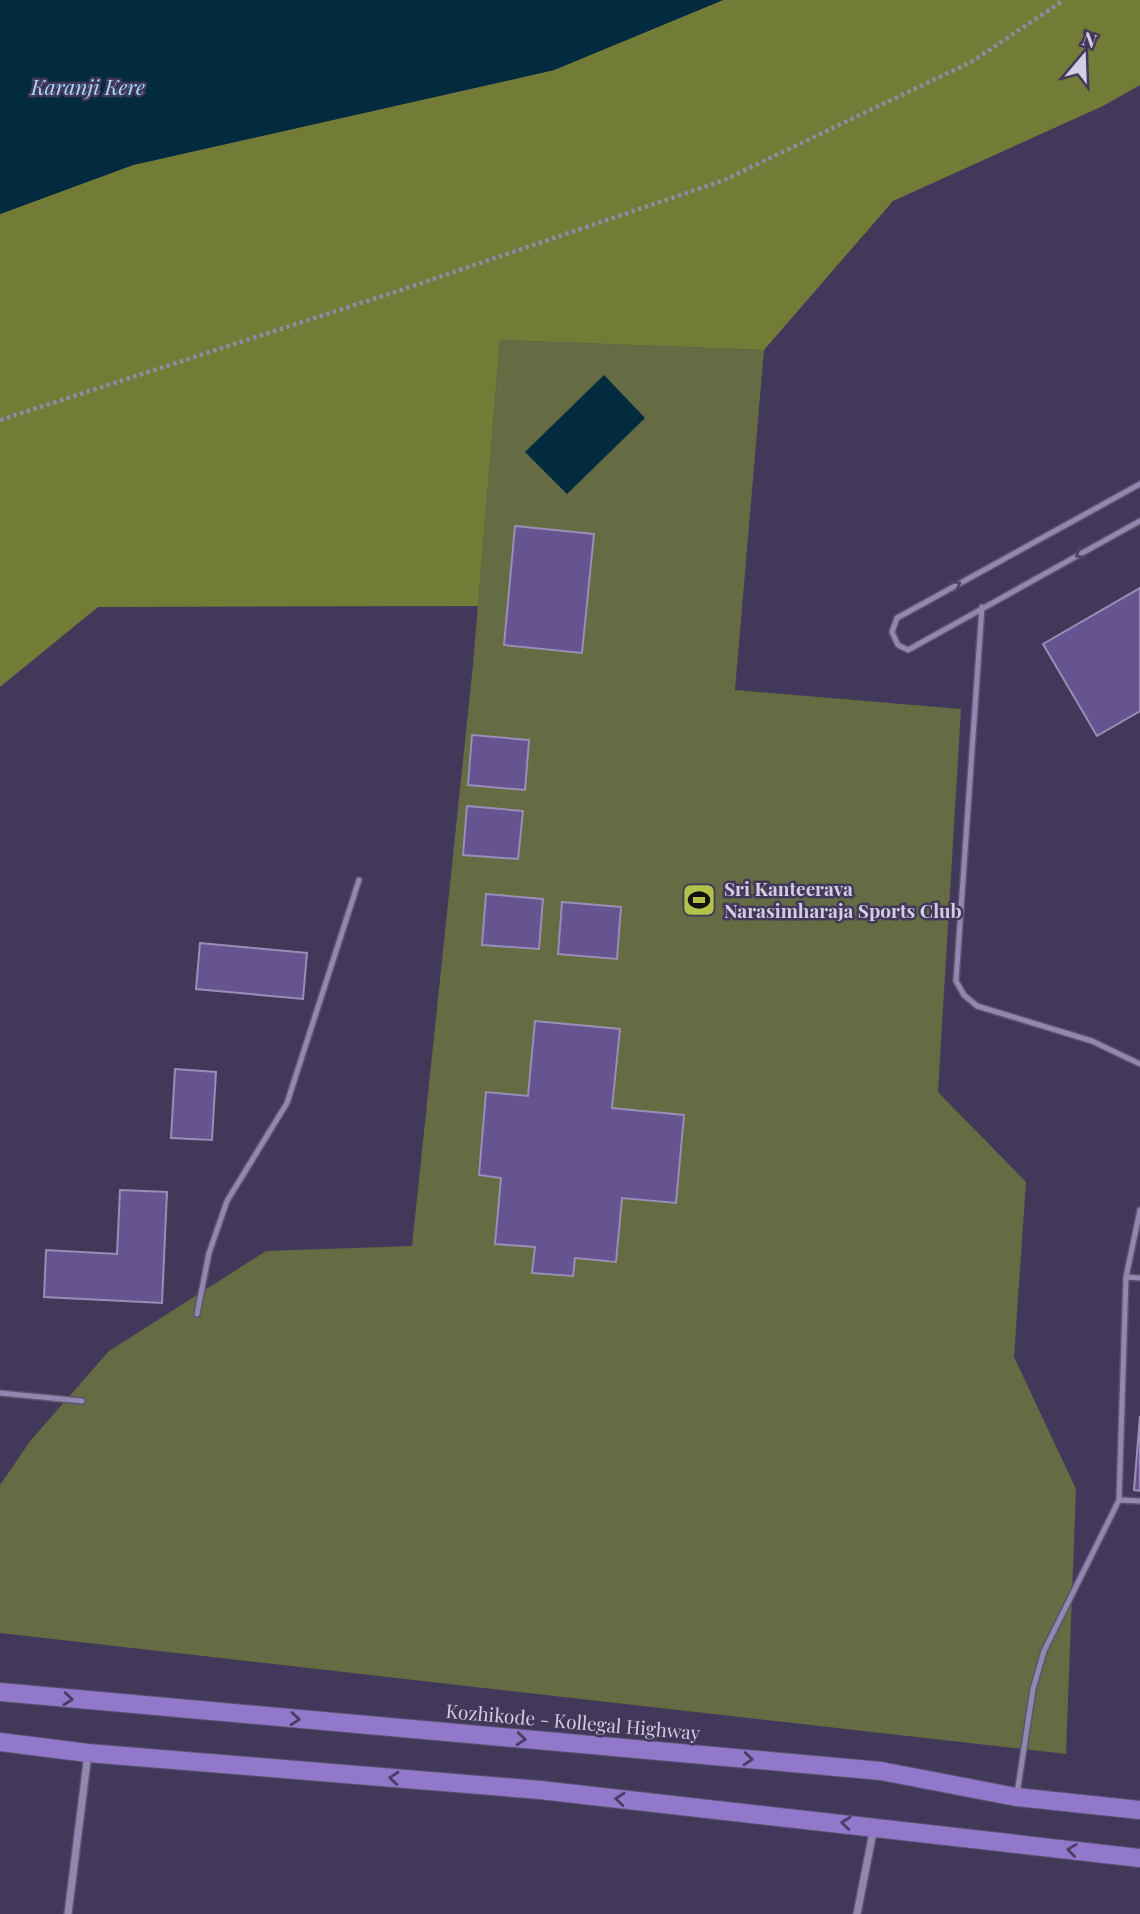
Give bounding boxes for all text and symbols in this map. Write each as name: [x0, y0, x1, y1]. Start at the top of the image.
north arrow: [1049, 21, 1119, 91]
text: N: [1079, 24, 1101, 54]
water label: Karanji Kere: [30, 72, 145, 100]
one-way arrow: [1075, 546, 1087, 559]
one-way arrow: [949, 580, 962, 593]
place label: Sri Kanteerava Narasimharaja Sports Club: [724, 875, 962, 923]
sports icon: Sri Kanteerava Narasimharaja Sports Club: [680, 881, 718, 919]
one-way arrow: [63, 1691, 74, 1706]
street label: Kozhikode - Kollegal Highway: [445, 1697, 702, 1745]
one-way arrow: [289, 1711, 300, 1726]
one-way arrow: [516, 1731, 527, 1746]
one-way arrow: [743, 1751, 754, 1766]
one-way arrow: [388, 1771, 399, 1786]
one-way arrow: [614, 1792, 625, 1807]
one-way arrow: [840, 1816, 852, 1831]
one-way arrow: [1066, 1843, 1078, 1858]

